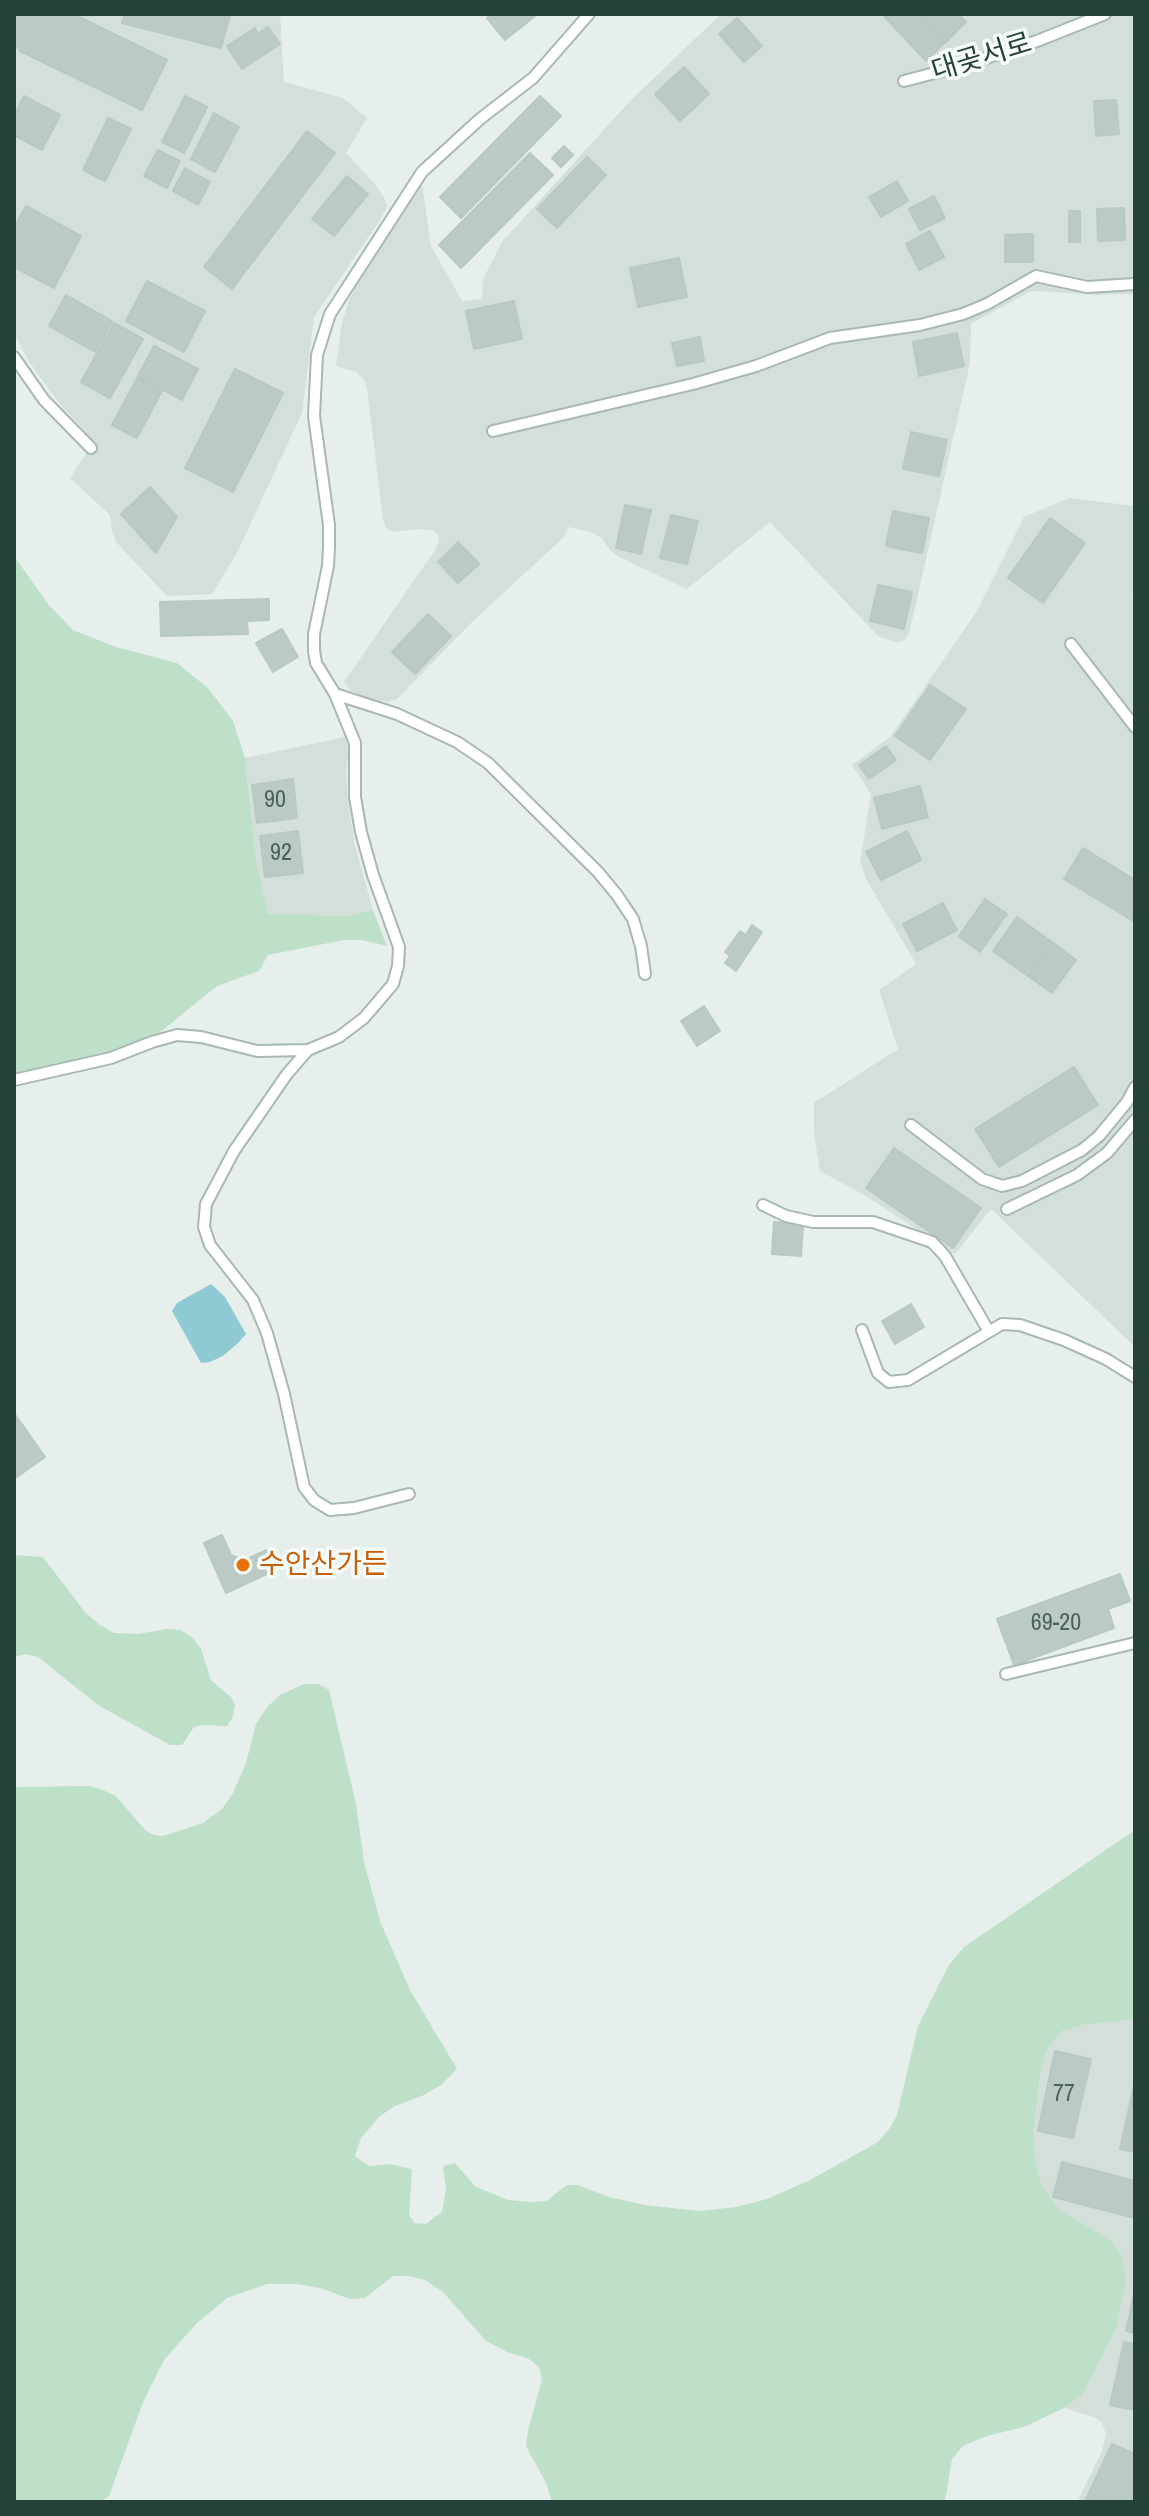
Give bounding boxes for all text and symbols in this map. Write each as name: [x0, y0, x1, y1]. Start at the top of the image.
street label: 대곶서로: [928, 27, 1036, 89]
house number: 90: [264, 787, 286, 815]
house number: 92: [270, 840, 292, 868]
place label: 수안산가든: [259, 1548, 388, 1582]
marker: 수안산가든: [234, 1556, 252, 1574]
house number: 69-20: [1031, 1610, 1081, 1638]
house number: 77: [1053, 2081, 1075, 2109]

